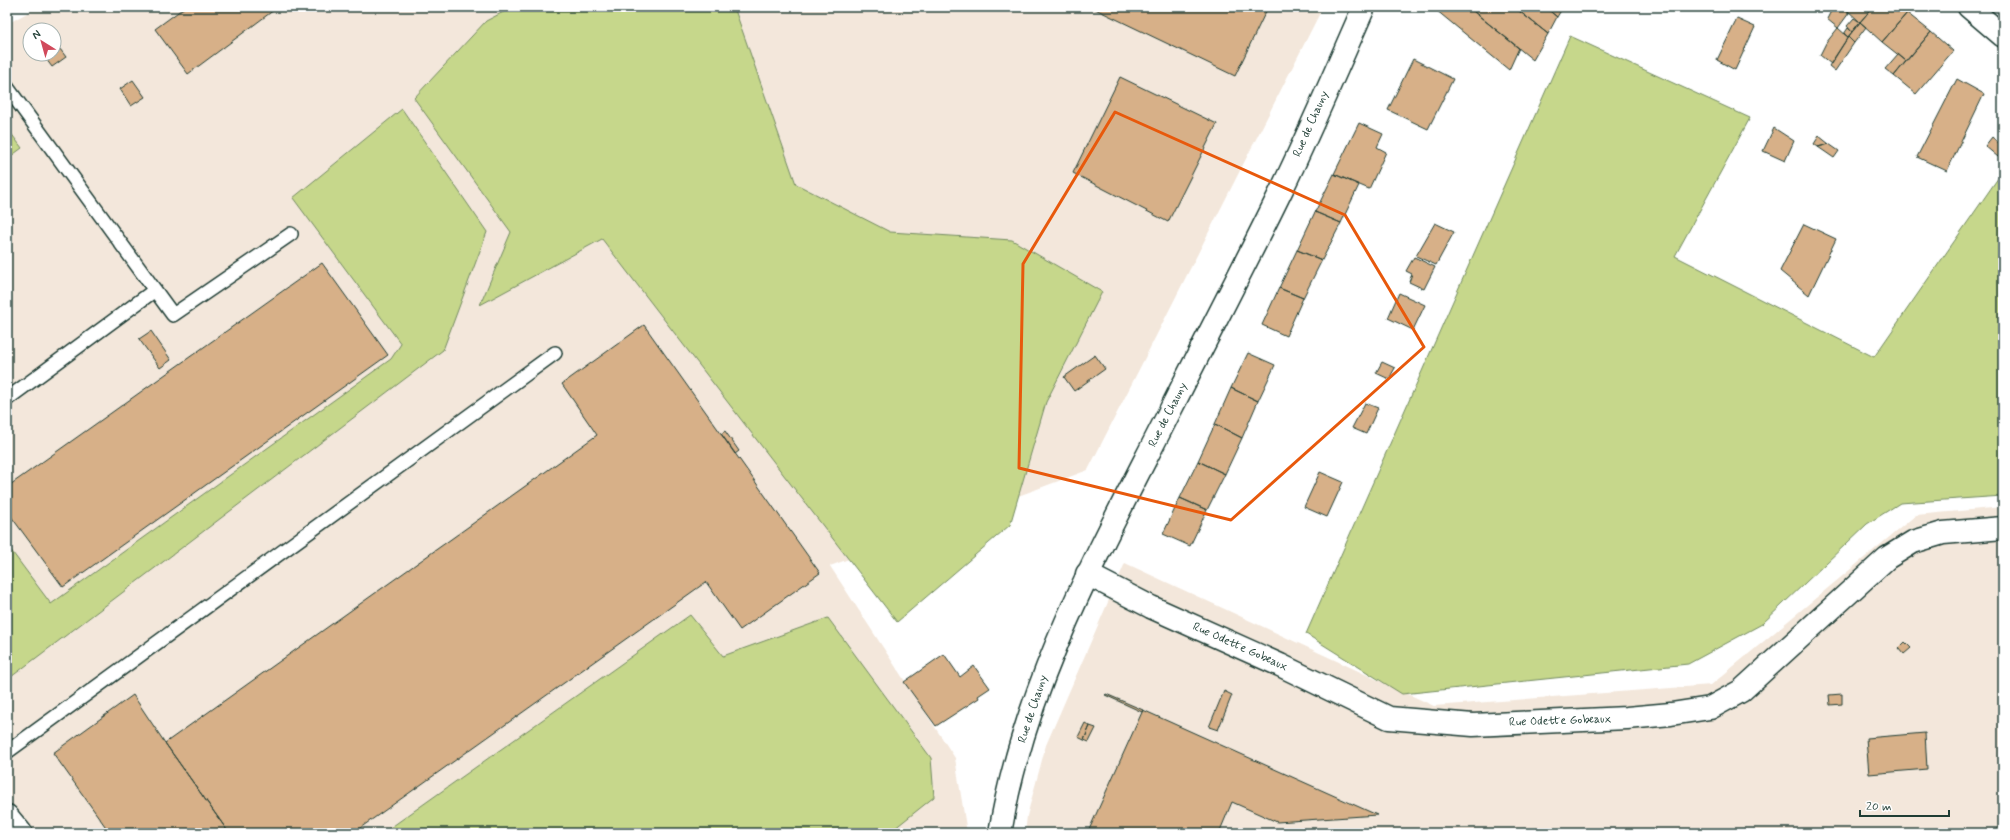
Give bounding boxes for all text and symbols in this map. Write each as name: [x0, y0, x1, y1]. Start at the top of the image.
north arrow: [22, 22, 62, 62]
text: N: [29, 27, 44, 43]
street label: Rue de Chauny: [1289, 88, 1333, 160]
street label: Rue de Chauny: [1145, 380, 1191, 450]
street label: Rue Odette Gobeaux: [1190, 619, 1290, 675]
street label: Rue de Chauny: [1014, 673, 1052, 745]
street label: Rue Odette Gobeaux: [1509, 711, 1612, 731]
scale bar: [1860, 792, 1949, 818]
text: 20 m: [1866, 799, 1892, 815]

